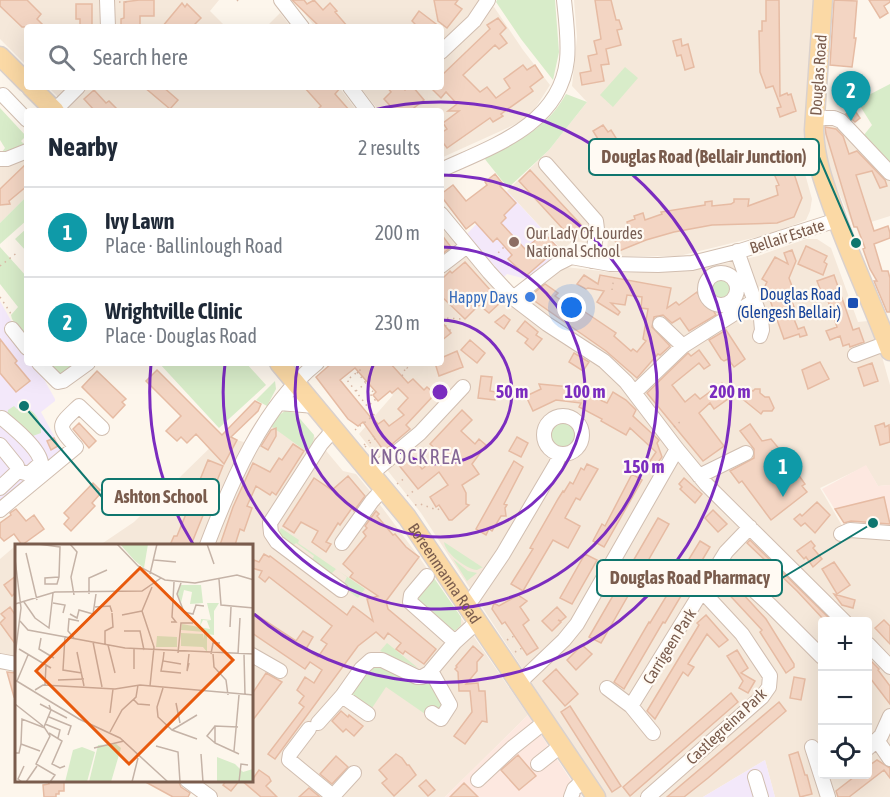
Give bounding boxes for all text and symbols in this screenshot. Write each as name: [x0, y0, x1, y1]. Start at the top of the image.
search box: [24, 24, 444, 90]
street label: Douglas Road: [806, 34, 831, 116]
icon: search: [45, 41, 78, 74]
text: Search here: [93, 44, 188, 70]
pin: 2: [832, 72, 870, 121]
text: Nearby: [48, 132, 118, 162]
text: 2 results: [358, 136, 420, 159]
callout: Douglas Road (Bellair Junction): [589, 139, 819, 175]
text: Douglas Road (Bellair Junction): [601, 146, 807, 167]
text: Ivy Lawn: [105, 208, 174, 234]
street label: Bellair Estate: [747, 215, 827, 257]
text: 1: [63, 221, 72, 244]
text: 200 m: [375, 221, 420, 244]
place label: Our Lady Of Lourdes National School: [526, 224, 643, 260]
text: Place · Ballinlough Road: [105, 234, 283, 257]
marker: Our Lady Of Lourdes National School: [507, 235, 521, 249]
place label: Douglas Road (Glengesh Bellair): [737, 285, 841, 322]
place label: Happy Days: [449, 288, 518, 307]
marker: Happy Days: [523, 290, 537, 304]
your location: [557, 293, 586, 322]
marker: Douglas Road (Glengesh Bellair): [846, 296, 860, 310]
text: Wrightville Clinic: [105, 298, 242, 324]
text: 2: [63, 311, 72, 334]
text: 230 m: [375, 311, 420, 334]
text: Place · Douglas Road: [105, 324, 257, 347]
text: 50 m: [496, 381, 528, 402]
text: 100 m: [565, 381, 605, 402]
text: 200 m: [710, 381, 750, 402]
centre of rings: [430, 382, 450, 402]
district label: KNOCKREA: [370, 445, 462, 468]
pin: 1: [764, 448, 802, 497]
text: 150 m: [624, 456, 664, 477]
callout: Ashton School: [102, 479, 219, 515]
text: Ashton School: [113, 486, 208, 507]
street label: Boreenmanna Road: [405, 520, 485, 627]
inset map: [15, 544, 254, 782]
callout: Douglas Road Pharmacy: [597, 560, 782, 596]
text: Douglas Road Pharmacy: [610, 567, 771, 588]
street label: Carrigeen Park: [639, 605, 700, 688]
map controls: [818, 617, 872, 779]
button: +: [818, 617, 872, 671]
button: −: [818, 671, 872, 725]
street label: Castlegreina Park: [682, 684, 770, 768]
button: locate: [818, 725, 872, 779]

